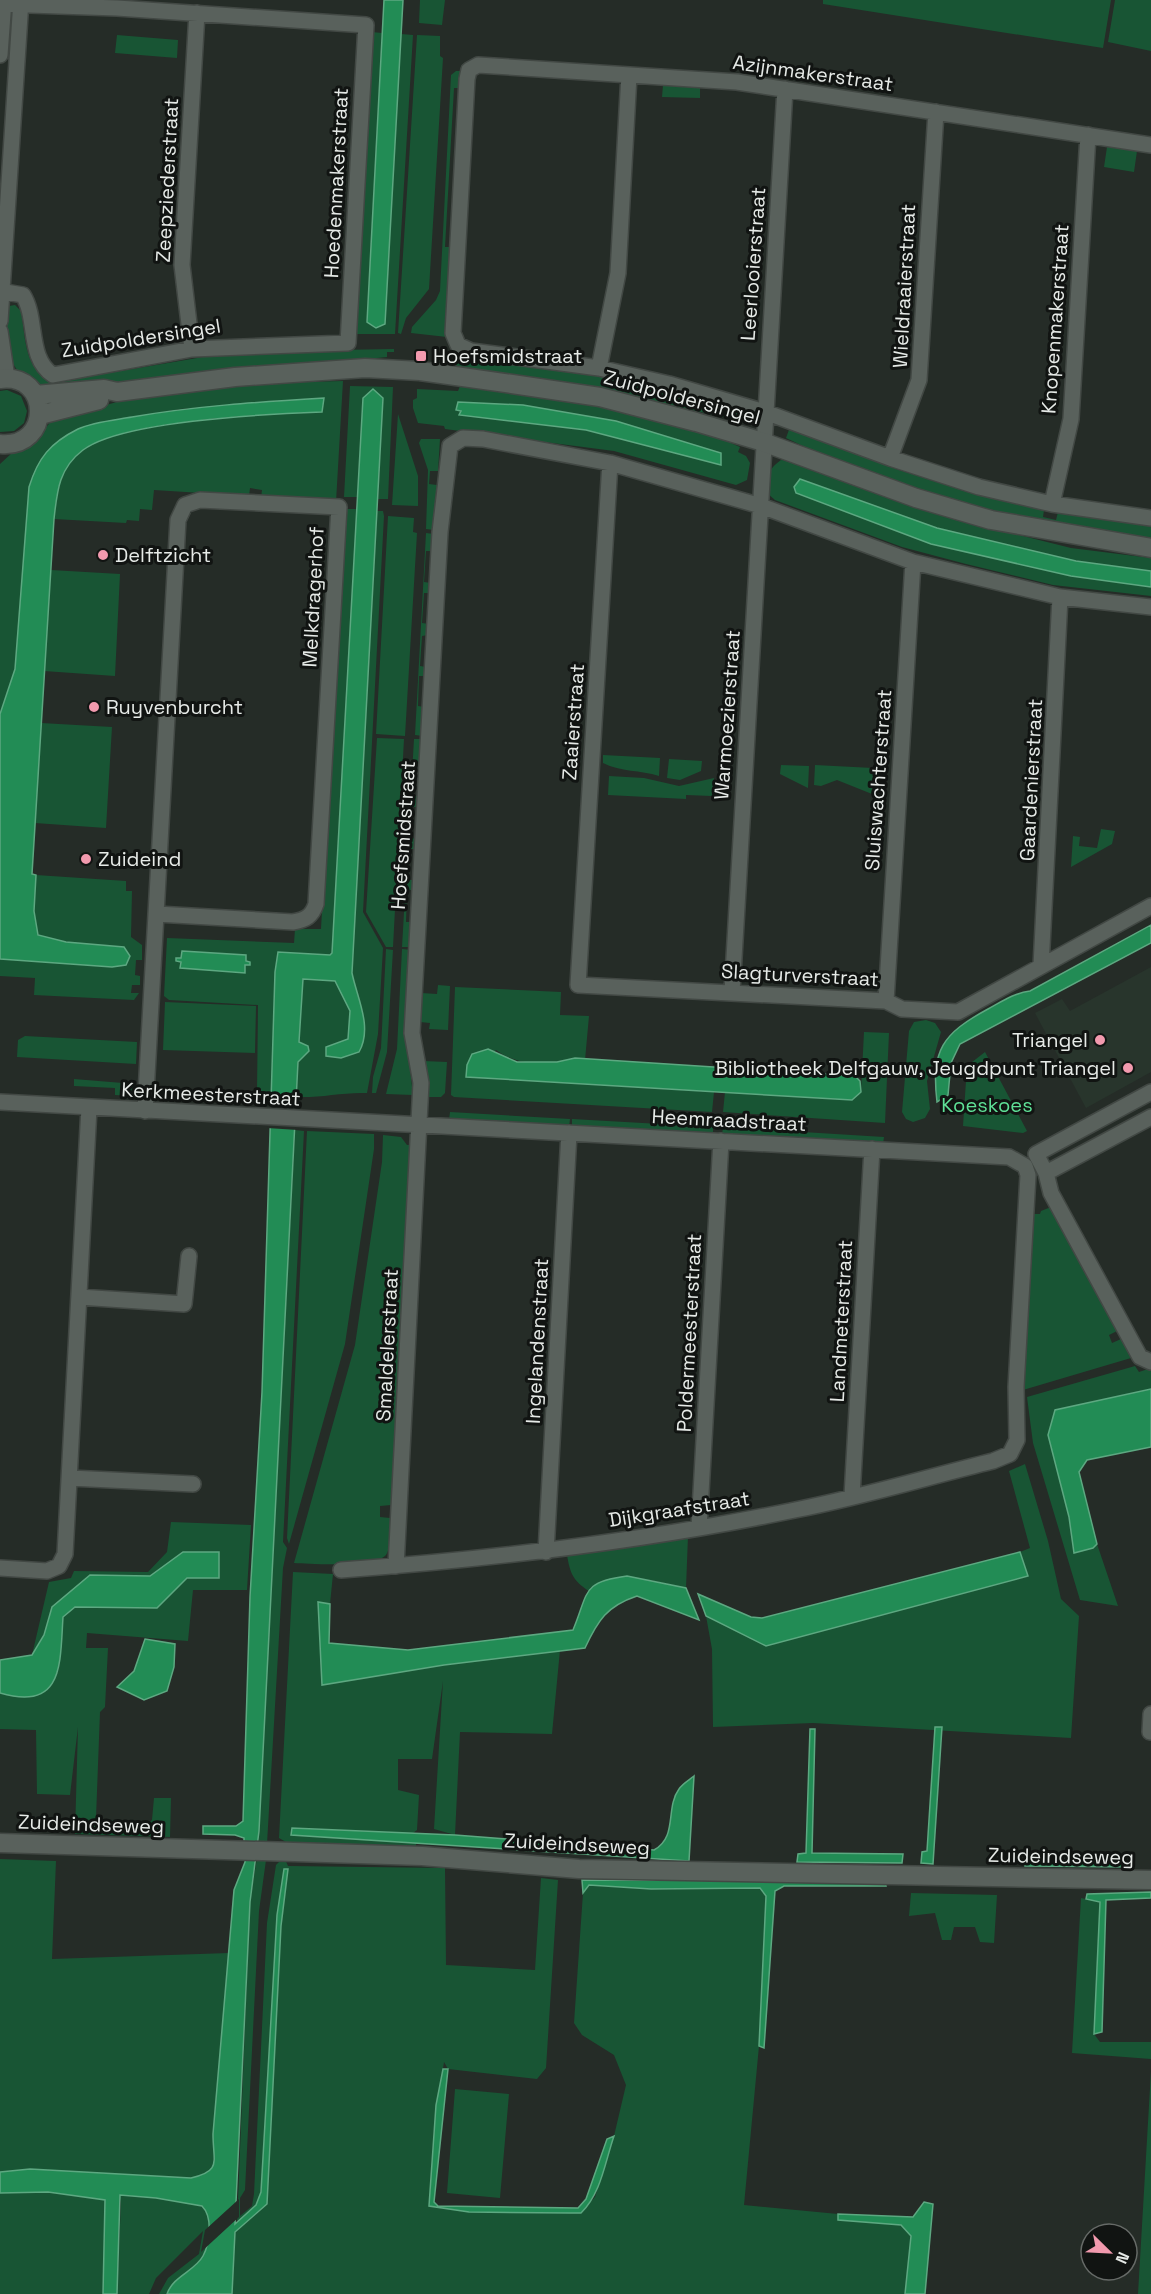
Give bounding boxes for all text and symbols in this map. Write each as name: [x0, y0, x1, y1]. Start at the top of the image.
street label: Azijnmakerstraat: [731, 49, 895, 97]
street label: Hoedenmakerstraat: [318, 87, 354, 279]
street label: Zeepziederstraat: [150, 97, 184, 263]
street label: Leerlooierstraat: [735, 186, 771, 342]
street label: Wieldraaierstraat: [887, 203, 921, 369]
street label: Knopenmakerstraat: [1035, 223, 1075, 415]
street label: Zuidpoldersingel: [59, 313, 223, 363]
place label: Hoefsmidstraat: [433, 343, 582, 369]
marker: Hoefsmidstraat: [414, 349, 428, 363]
street label: Zuidpoldersingel: [601, 364, 763, 430]
street label: Melkdragerhof: [296, 526, 330, 668]
place label: Delftzicht: [115, 542, 211, 568]
marker: Delftzicht: [96, 548, 110, 562]
street label: Warmoezierstraat: [708, 629, 746, 801]
street label: Zaaierstraat: [556, 663, 590, 781]
street label: Sluiswachterstraat: [859, 688, 897, 872]
place label: Ruyvenburcht: [106, 694, 243, 720]
street label: Gaardenierstraat: [1014, 698, 1048, 862]
marker: Ruyvenburcht: [87, 700, 101, 714]
street label: Hoefsmidstraat: [385, 760, 421, 910]
place label: Zuideind: [98, 846, 181, 872]
marker: Zuideind: [79, 852, 93, 866]
street label: Slagturverstraat: [720, 958, 880, 992]
place label: Triangel: [1012, 1027, 1088, 1053]
marker: Triangel: [1093, 1033, 1107, 1047]
place label: Bibliotheek Delfgauw, Jeugdpunt Triangel: [714, 1055, 1116, 1081]
marker: Bibliotheek Delfgauw, Jeugdpunt Triangel: [1121, 1061, 1135, 1075]
street label: Kerkmeesterstraat: [121, 1076, 301, 1112]
park label: Koeskoes: [941, 1092, 1033, 1118]
street label: Heemraadstraat: [651, 1103, 807, 1137]
street label: Poldermeesterstraat: [671, 1233, 707, 1433]
street label: Landmeterstraat: [824, 1239, 858, 1403]
street label: Ingelandenstraat: [520, 1258, 554, 1424]
street label: Smaldelerstraat: [370, 1268, 404, 1422]
street label: Dijkgraafstraat: [606, 1485, 752, 1533]
street label: Zuideindseweg: [18, 1808, 164, 1840]
street label: Zuideindseweg: [503, 1827, 651, 1861]
street label: Zuideindseweg: [988, 1842, 1134, 1870]
north arrow: [1079, 2222, 1139, 2282]
text: N: [1110, 2249, 1134, 2267]

